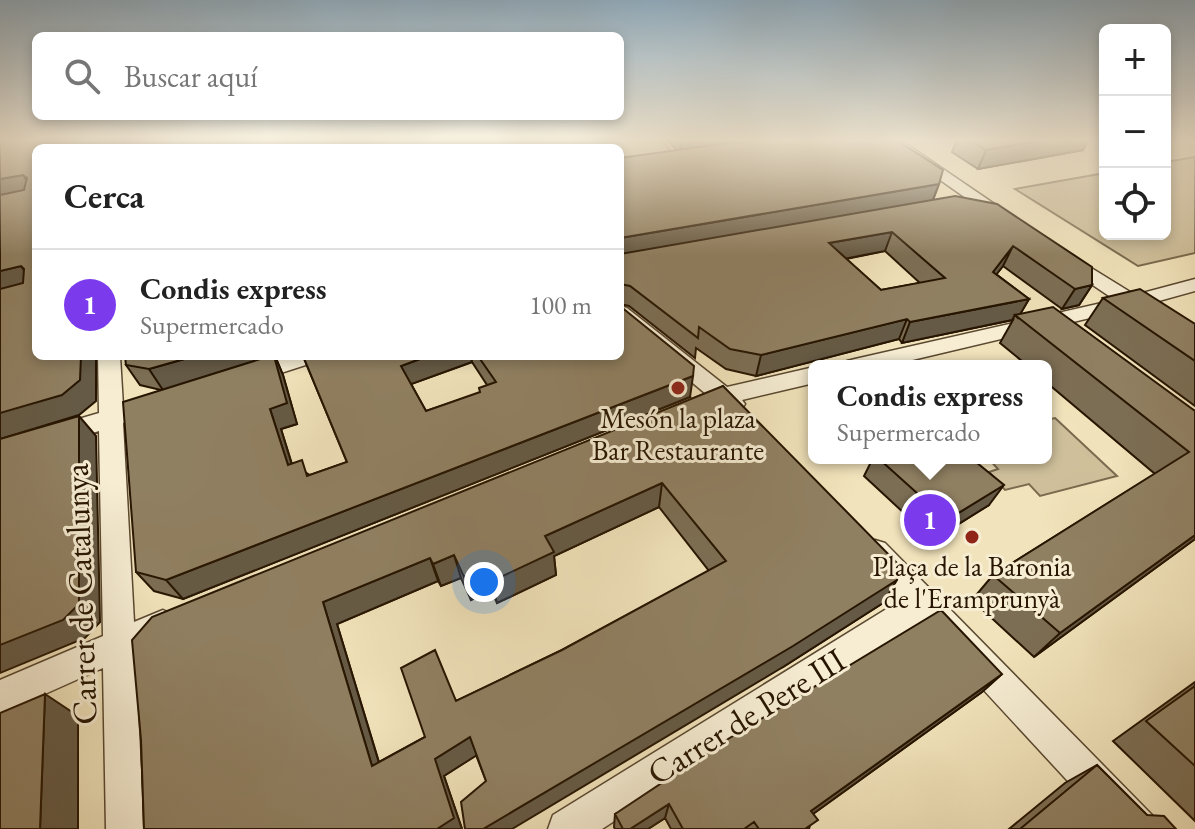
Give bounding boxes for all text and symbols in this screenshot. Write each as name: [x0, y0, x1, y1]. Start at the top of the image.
map controls: [1099, 24, 1171, 240]
button: +: [1099, 24, 1171, 96]
search box: [32, 32, 624, 120]
icon: search: [60, 54, 104, 98]
text: Buscar aquí: [124, 57, 258, 96]
button: −: [1099, 96, 1171, 168]
button: locate: [1099, 168, 1171, 240]
text: Cerca: [64, 174, 144, 218]
text: Condis express: [140, 269, 327, 308]
text: 1: [83, 288, 97, 322]
text: 100 m: [529, 288, 592, 322]
text: Supermercado: [140, 308, 284, 342]
popup: [808, 360, 1052, 464]
text: Condis express: [837, 376, 1023, 415]
marker: Mesón la plaza Bar Restaurante: [669, 379, 687, 397]
place label: Mesón la plaza Bar Restaurante: [592, 400, 764, 468]
text: Supermercado: [837, 415, 980, 449]
street label: Carrer de Catalunya: [53, 462, 107, 726]
pin: 1: [904, 490, 956, 550]
marker: Plaça de la Baronia de l'Eramprunyà: [963, 528, 981, 546]
place label: Plaça de la Baronia de l'Eramprunyà: [873, 548, 1072, 616]
your location: [464, 562, 504, 602]
street label: Carrer de Pere III: [639, 638, 853, 794]

